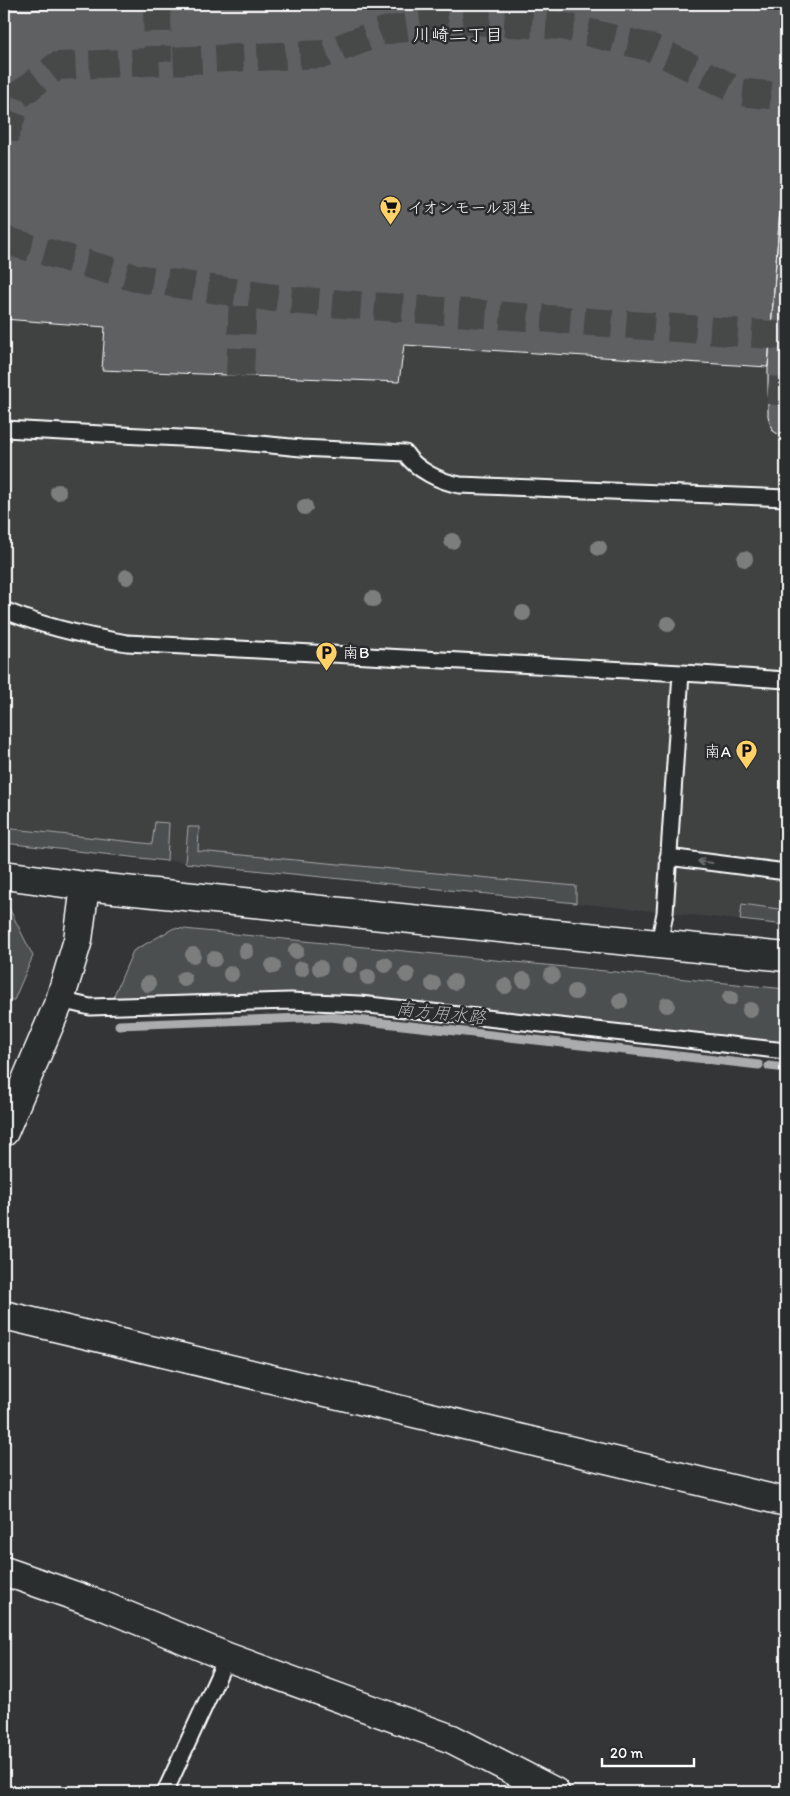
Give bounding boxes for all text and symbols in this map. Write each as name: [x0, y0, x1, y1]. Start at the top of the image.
district label: 川崎二丁目: [413, 24, 503, 46]
supermarket icon: イオンモール羽生: [379, 195, 403, 226]
place label: イオンモール羽生: [407, 198, 533, 217]
parking icon: 南B: [315, 640, 339, 671]
place label: 南B: [343, 643, 369, 662]
parking icon: 南A: [735, 739, 759, 770]
place label: 南A: [705, 742, 731, 761]
one-way arrow: [697, 856, 713, 866]
water label: 南方用水路: [395, 997, 488, 1029]
scale bar: [602, 1736, 695, 1768]
text: 20 m: [610, 1744, 644, 1762]

